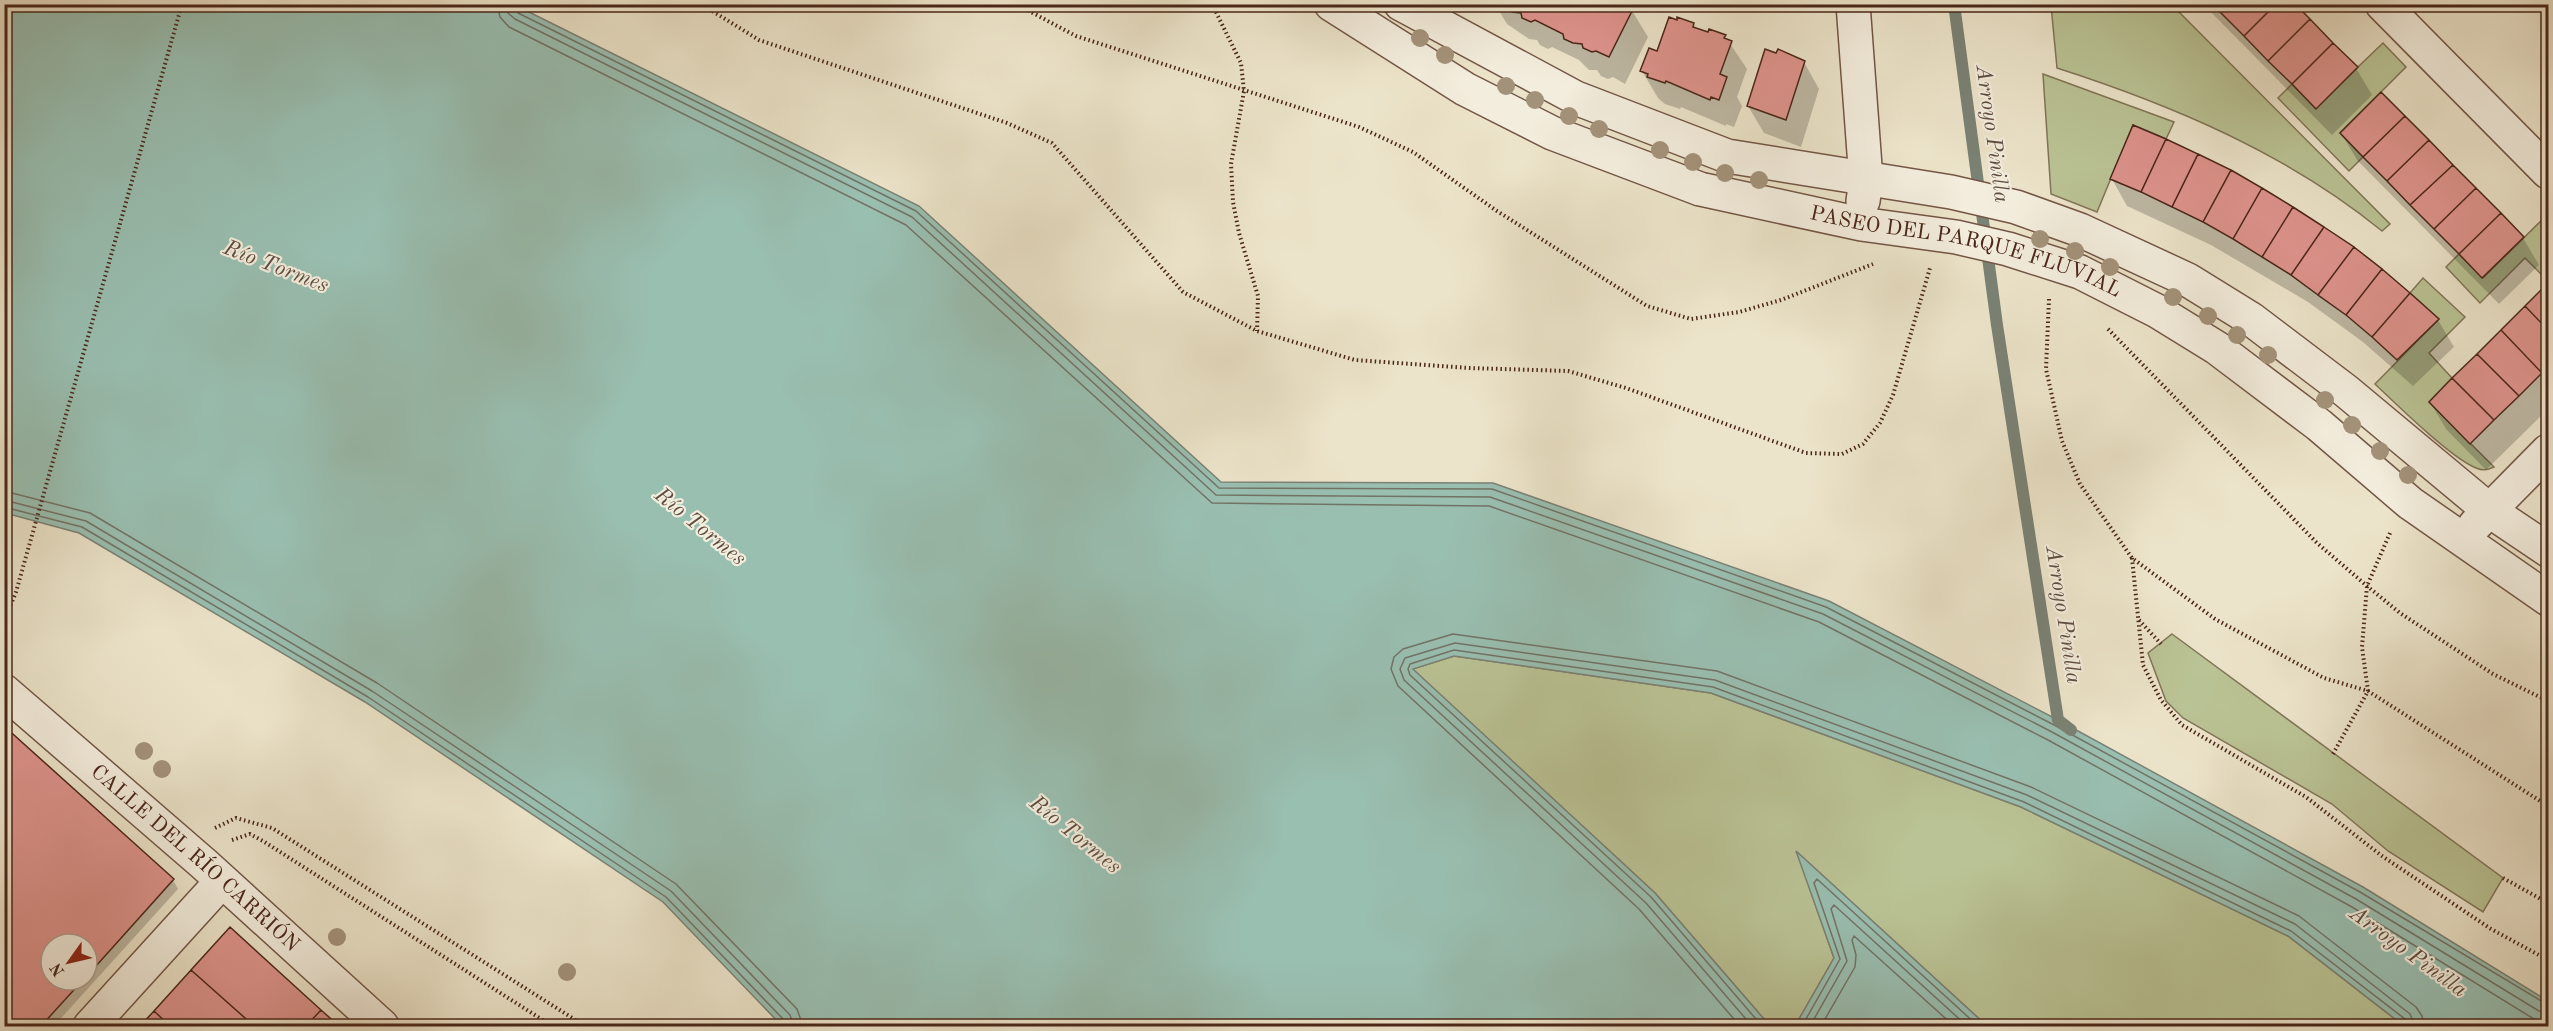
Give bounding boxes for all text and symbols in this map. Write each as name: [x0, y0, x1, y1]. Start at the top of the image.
water label: Arroyo Pinilla: [1971, 63, 2013, 205]
street label: PASEO DEL PARQUE FLUVIAL: [1808, 203, 2125, 302]
water label: Río Tormes: [220, 237, 331, 297]
water label: Río Tormes: [649, 483, 750, 570]
water label: Arroyo Pinilla: [2041, 544, 2085, 686]
street label: CALLE DEL RÍO CARRIÓN: [87, 761, 303, 956]
water label: Río Tormes: [1024, 791, 1125, 878]
water label: Arroyo Pinilla: [2345, 902, 2471, 1002]
north arrow: [39, 932, 99, 992]
text: N: [48, 959, 68, 979]

